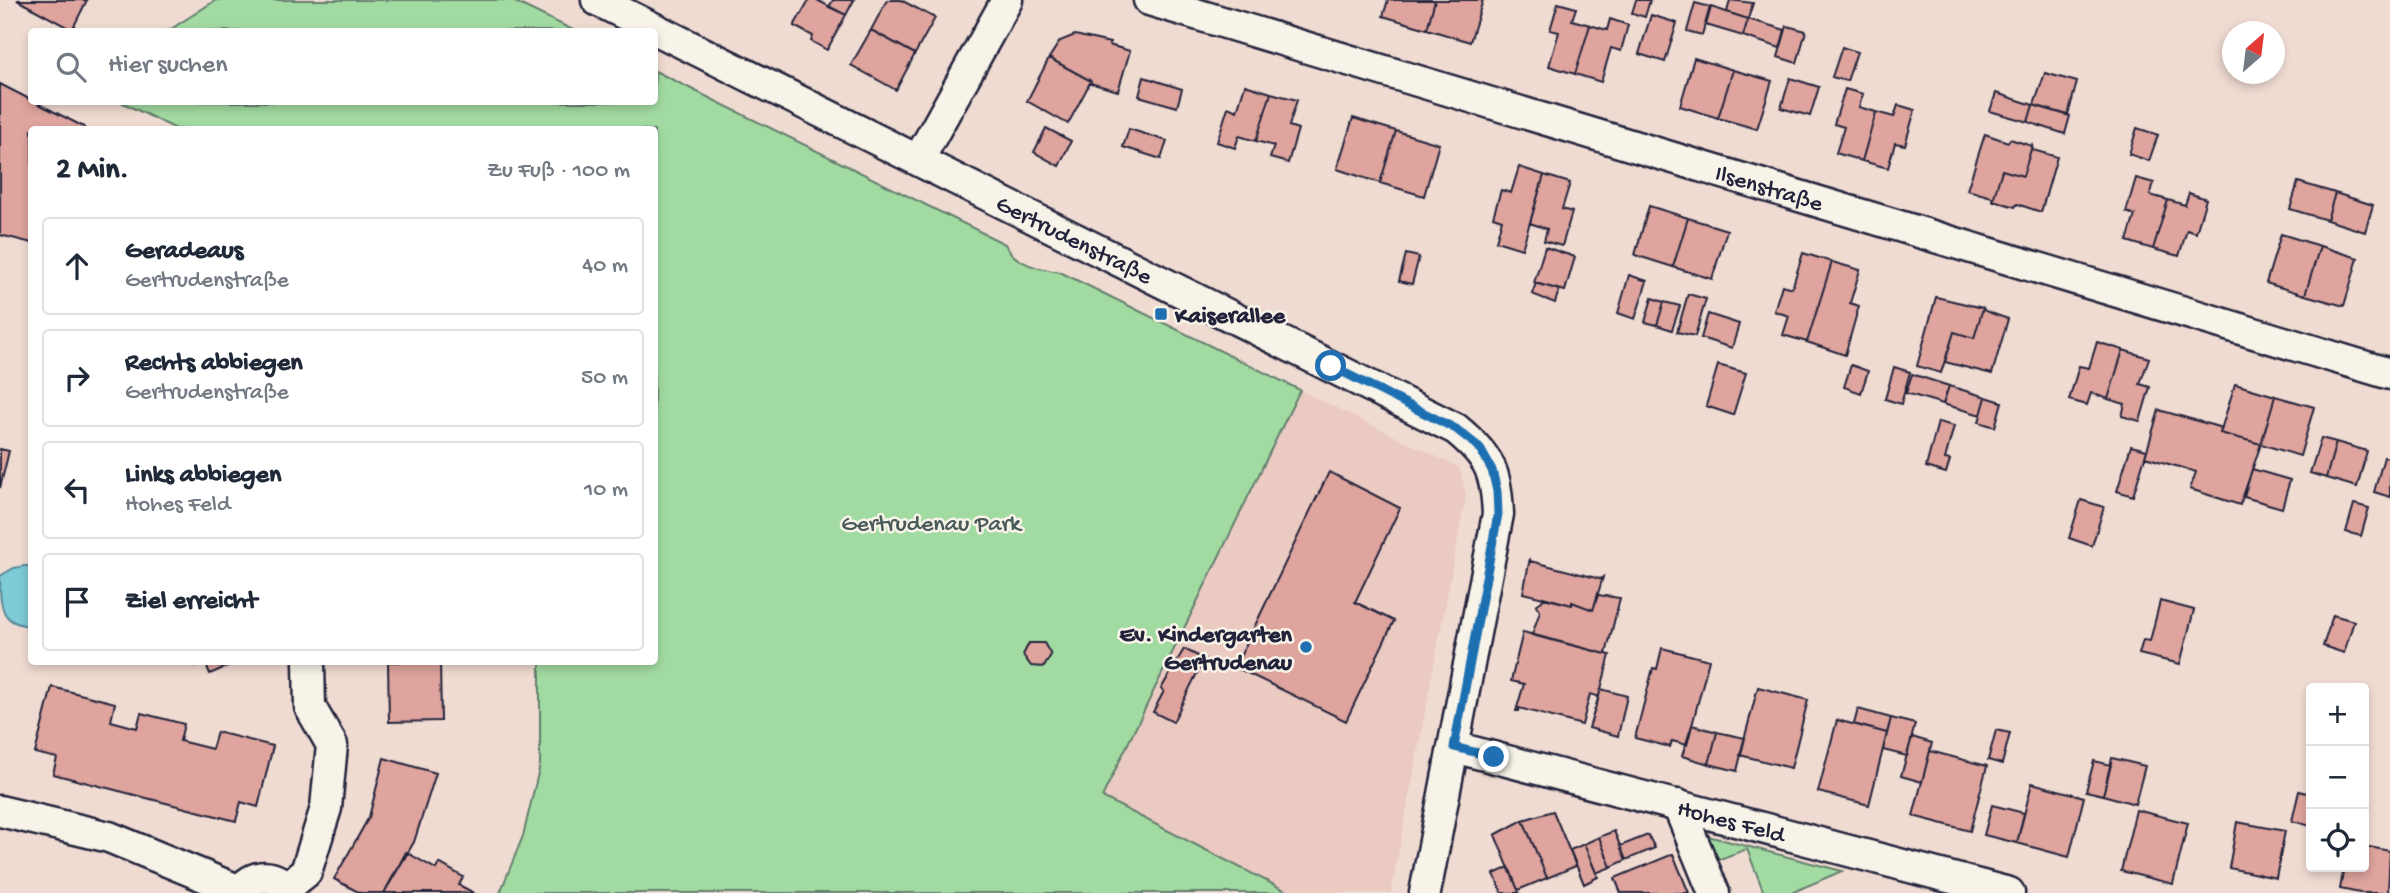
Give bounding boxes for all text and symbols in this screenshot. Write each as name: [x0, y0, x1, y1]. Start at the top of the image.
north arrow: [2222, 21, 2285, 84]
search box: [28, 28, 658, 105]
icon: search: [52, 48, 90, 86]
text: Hier suchen: [108, 51, 228, 82]
text: 2 Min.: [56, 154, 129, 189]
text: Zu Fuß · 100 m: [487, 158, 630, 185]
street label: Ilsenstraße: [1711, 160, 1826, 220]
street label: Gertrudenstraße: [990, 191, 1157, 293]
text: Geradeaus: [125, 237, 243, 268]
icon: ahead: [58, 247, 96, 285]
text: 40 m: [582, 253, 628, 280]
text: Gertrudenstraße: [125, 268, 289, 295]
place label: Kaiserallee: [1174, 303, 1287, 332]
marker: Kaiserallee: [1153, 306, 1169, 322]
text: Rechts abbiegen: [125, 349, 303, 380]
route start: [1315, 350, 1346, 381]
icon: right: [58, 359, 96, 397]
text: 50 m: [581, 365, 628, 392]
text: Gertrudenstraße: [125, 380, 289, 407]
text: Links abbiegen: [125, 461, 281, 492]
icon: left: [58, 471, 96, 509]
text: 10 m: [584, 477, 628, 504]
text: Hohes Feld: [125, 492, 230, 519]
park label: Gertrudenau Park: [841, 511, 1023, 540]
icon: arrive: [58, 583, 96, 621]
text: Ziel erreicht: [125, 587, 257, 618]
place label: Ev. Kindergarten Gertrudenau: [1119, 622, 1293, 679]
marker: Ev. Kindergarten Gertrudenau: [1298, 639, 1314, 655]
map controls: [2306, 683, 2369, 872]
button: +: [2306, 683, 2369, 746]
route end: [1478, 741, 1509, 772]
button: −: [2306, 746, 2369, 809]
street label: Hohes Feld: [1674, 795, 1789, 852]
button: locate: [2306, 809, 2369, 872]

